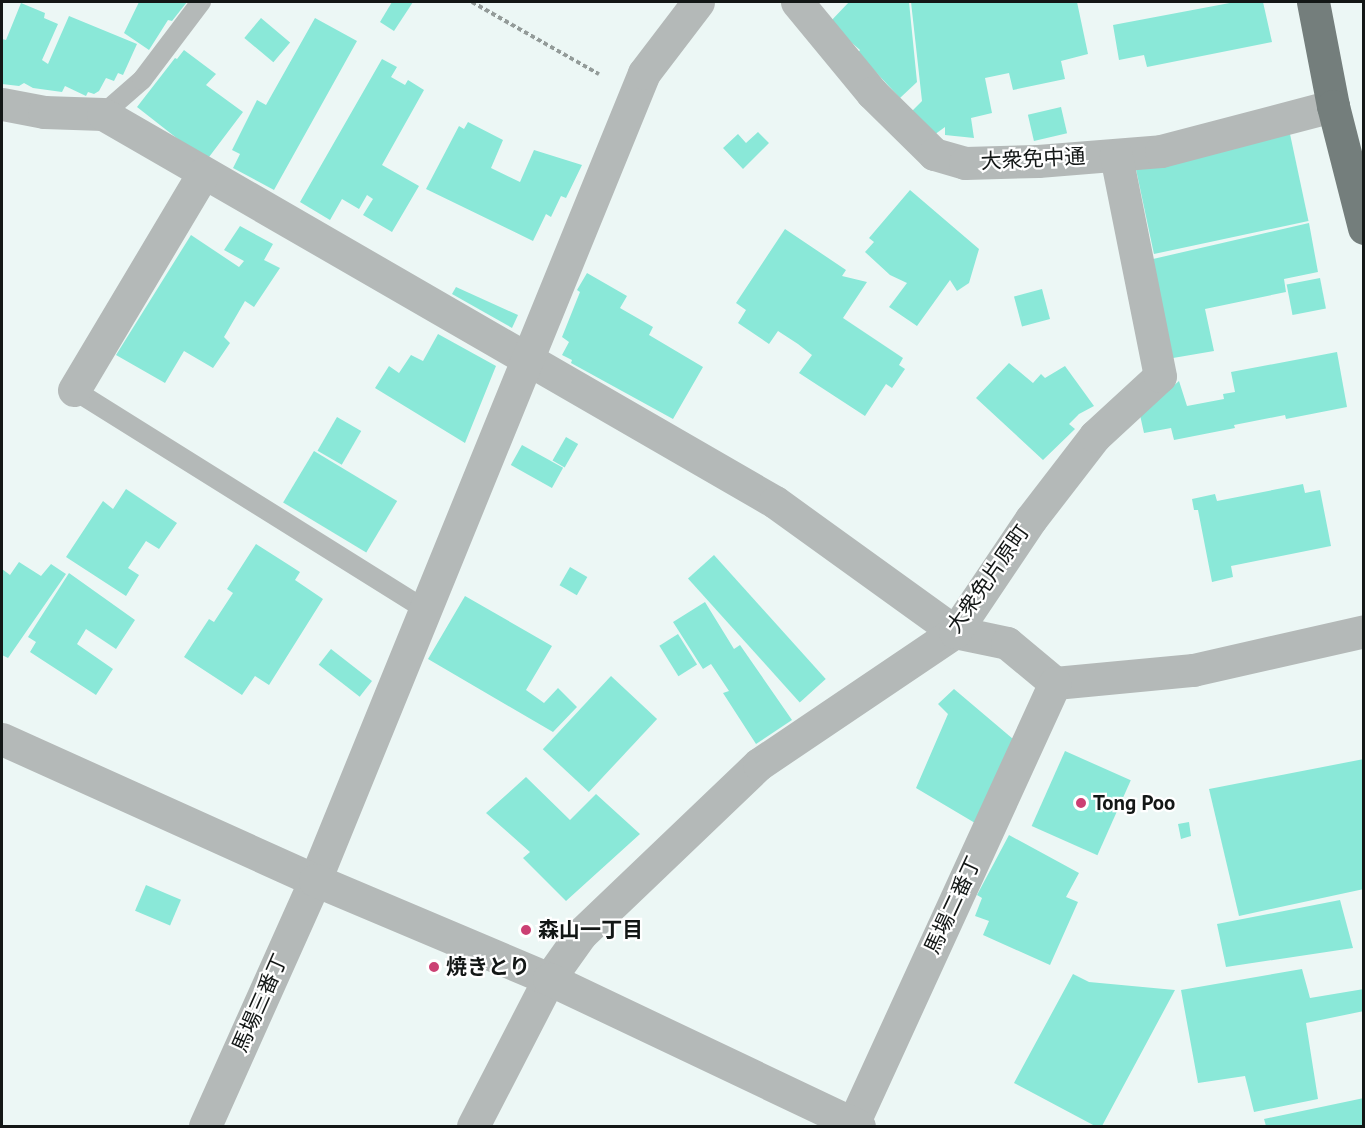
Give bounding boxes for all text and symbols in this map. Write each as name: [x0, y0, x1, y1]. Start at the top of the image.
street label: 大衆免中通: [980, 144, 1086, 174]
street label: 大衆免片原町: [942, 520, 1034, 638]
place label: Tong Poo: [1093, 790, 1175, 816]
marker: Tong Poo: [1074, 796, 1088, 810]
street label: 馬場二番丁: [919, 852, 987, 958]
place label: 森山一丁目: [538, 917, 643, 943]
marker: 森山一丁目: [519, 923, 533, 937]
street label: 馬場三番丁: [227, 950, 293, 1056]
place label: 焼きとり: [446, 954, 530, 980]
marker: 焼きとり: [427, 960, 441, 974]

